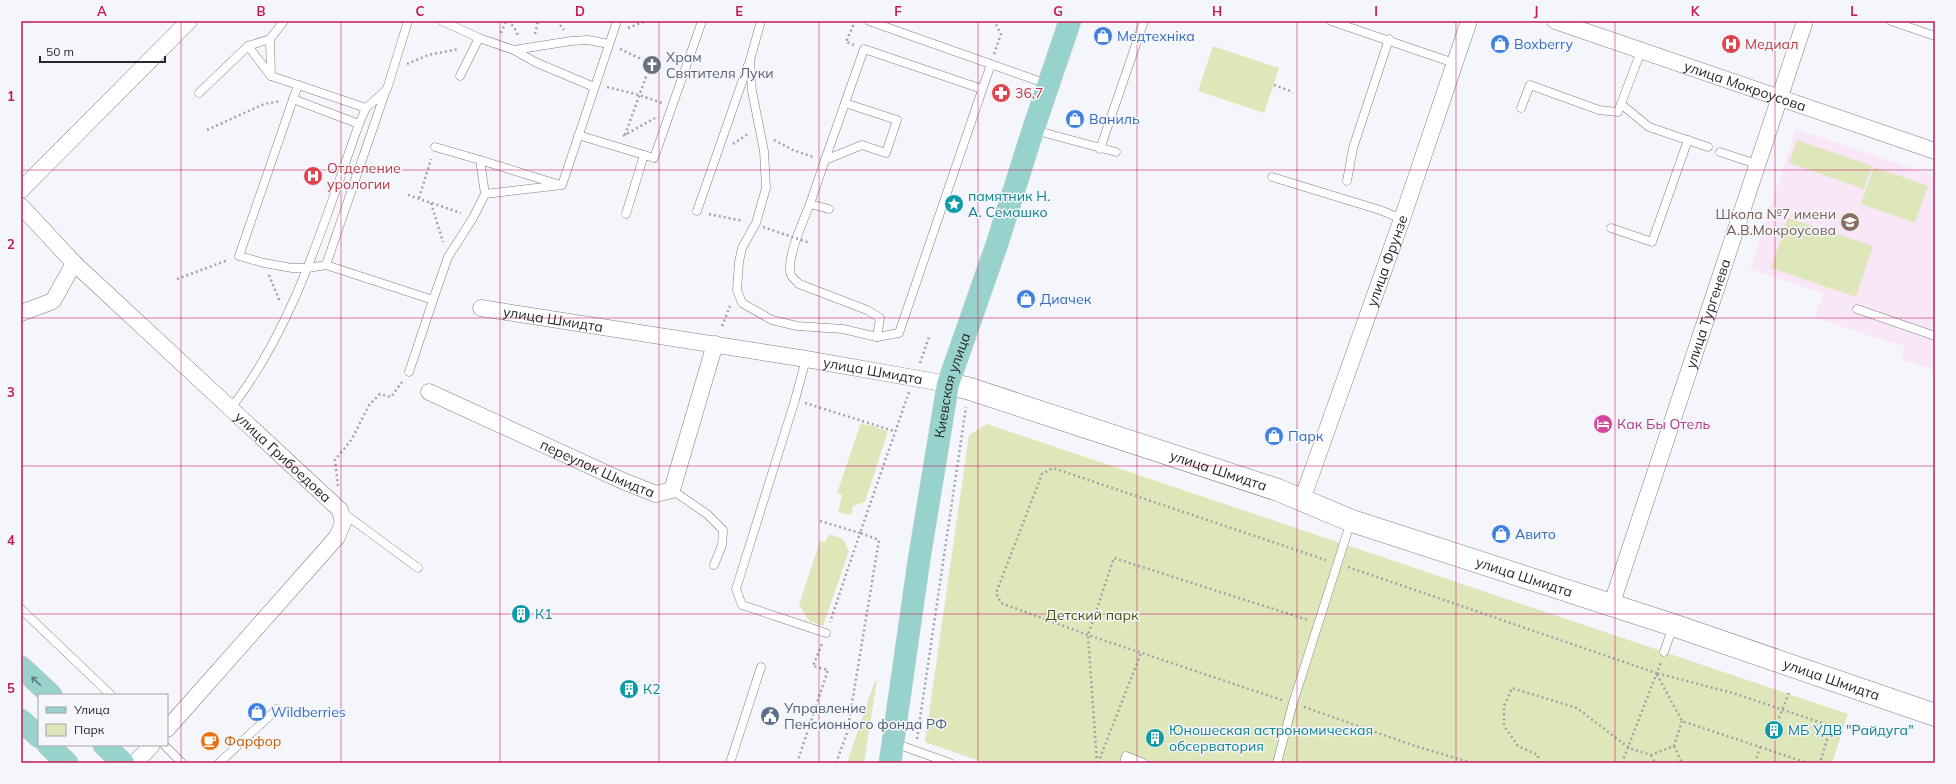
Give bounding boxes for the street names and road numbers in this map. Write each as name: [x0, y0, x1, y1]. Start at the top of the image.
street label: улица Мокроусова: [1682, 57, 1809, 115]
street label: улица Фрунзе: [1363, 212, 1412, 309]
street label: улица Тургенева: [1681, 256, 1735, 371]
street label: улица Шмидта: [502, 303, 604, 336]
street label: Киевская улица: [930, 330, 974, 439]
street label: улица Шмидта: [822, 353, 924, 388]
street label: улица Грибоедова: [231, 408, 335, 506]
street label: переулок Шмидта: [537, 435, 657, 502]
street label: улица Шмидта: [1168, 446, 1269, 495]
street label: улица Шмидта: [1473, 553, 1575, 601]
street label: улица Шмидта: [1781, 655, 1882, 704]

